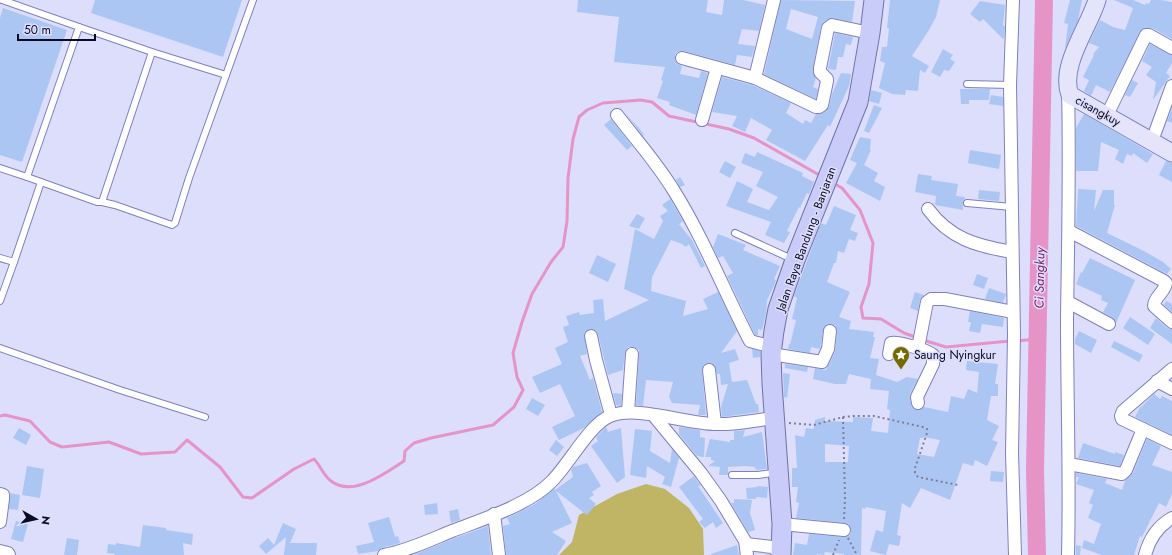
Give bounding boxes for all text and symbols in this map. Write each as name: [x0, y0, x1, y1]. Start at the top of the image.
scale bar: [18, 16, 95, 42]
text: 50 m: [24, 21, 51, 39]
street label: cisangkuy: [1072, 91, 1125, 131]
street label: Jalan Raya Bandung - Banjaran: [771, 164, 841, 316]
water label: Ci Sangkuy: [1029, 246, 1050, 309]
place icon: Saung Nyingkur: [891, 345, 911, 370]
place label: Saung Nyingkur: [914, 346, 997, 364]
north arrow: [16, 499, 56, 539]
text: N: [37, 515, 54, 526]

